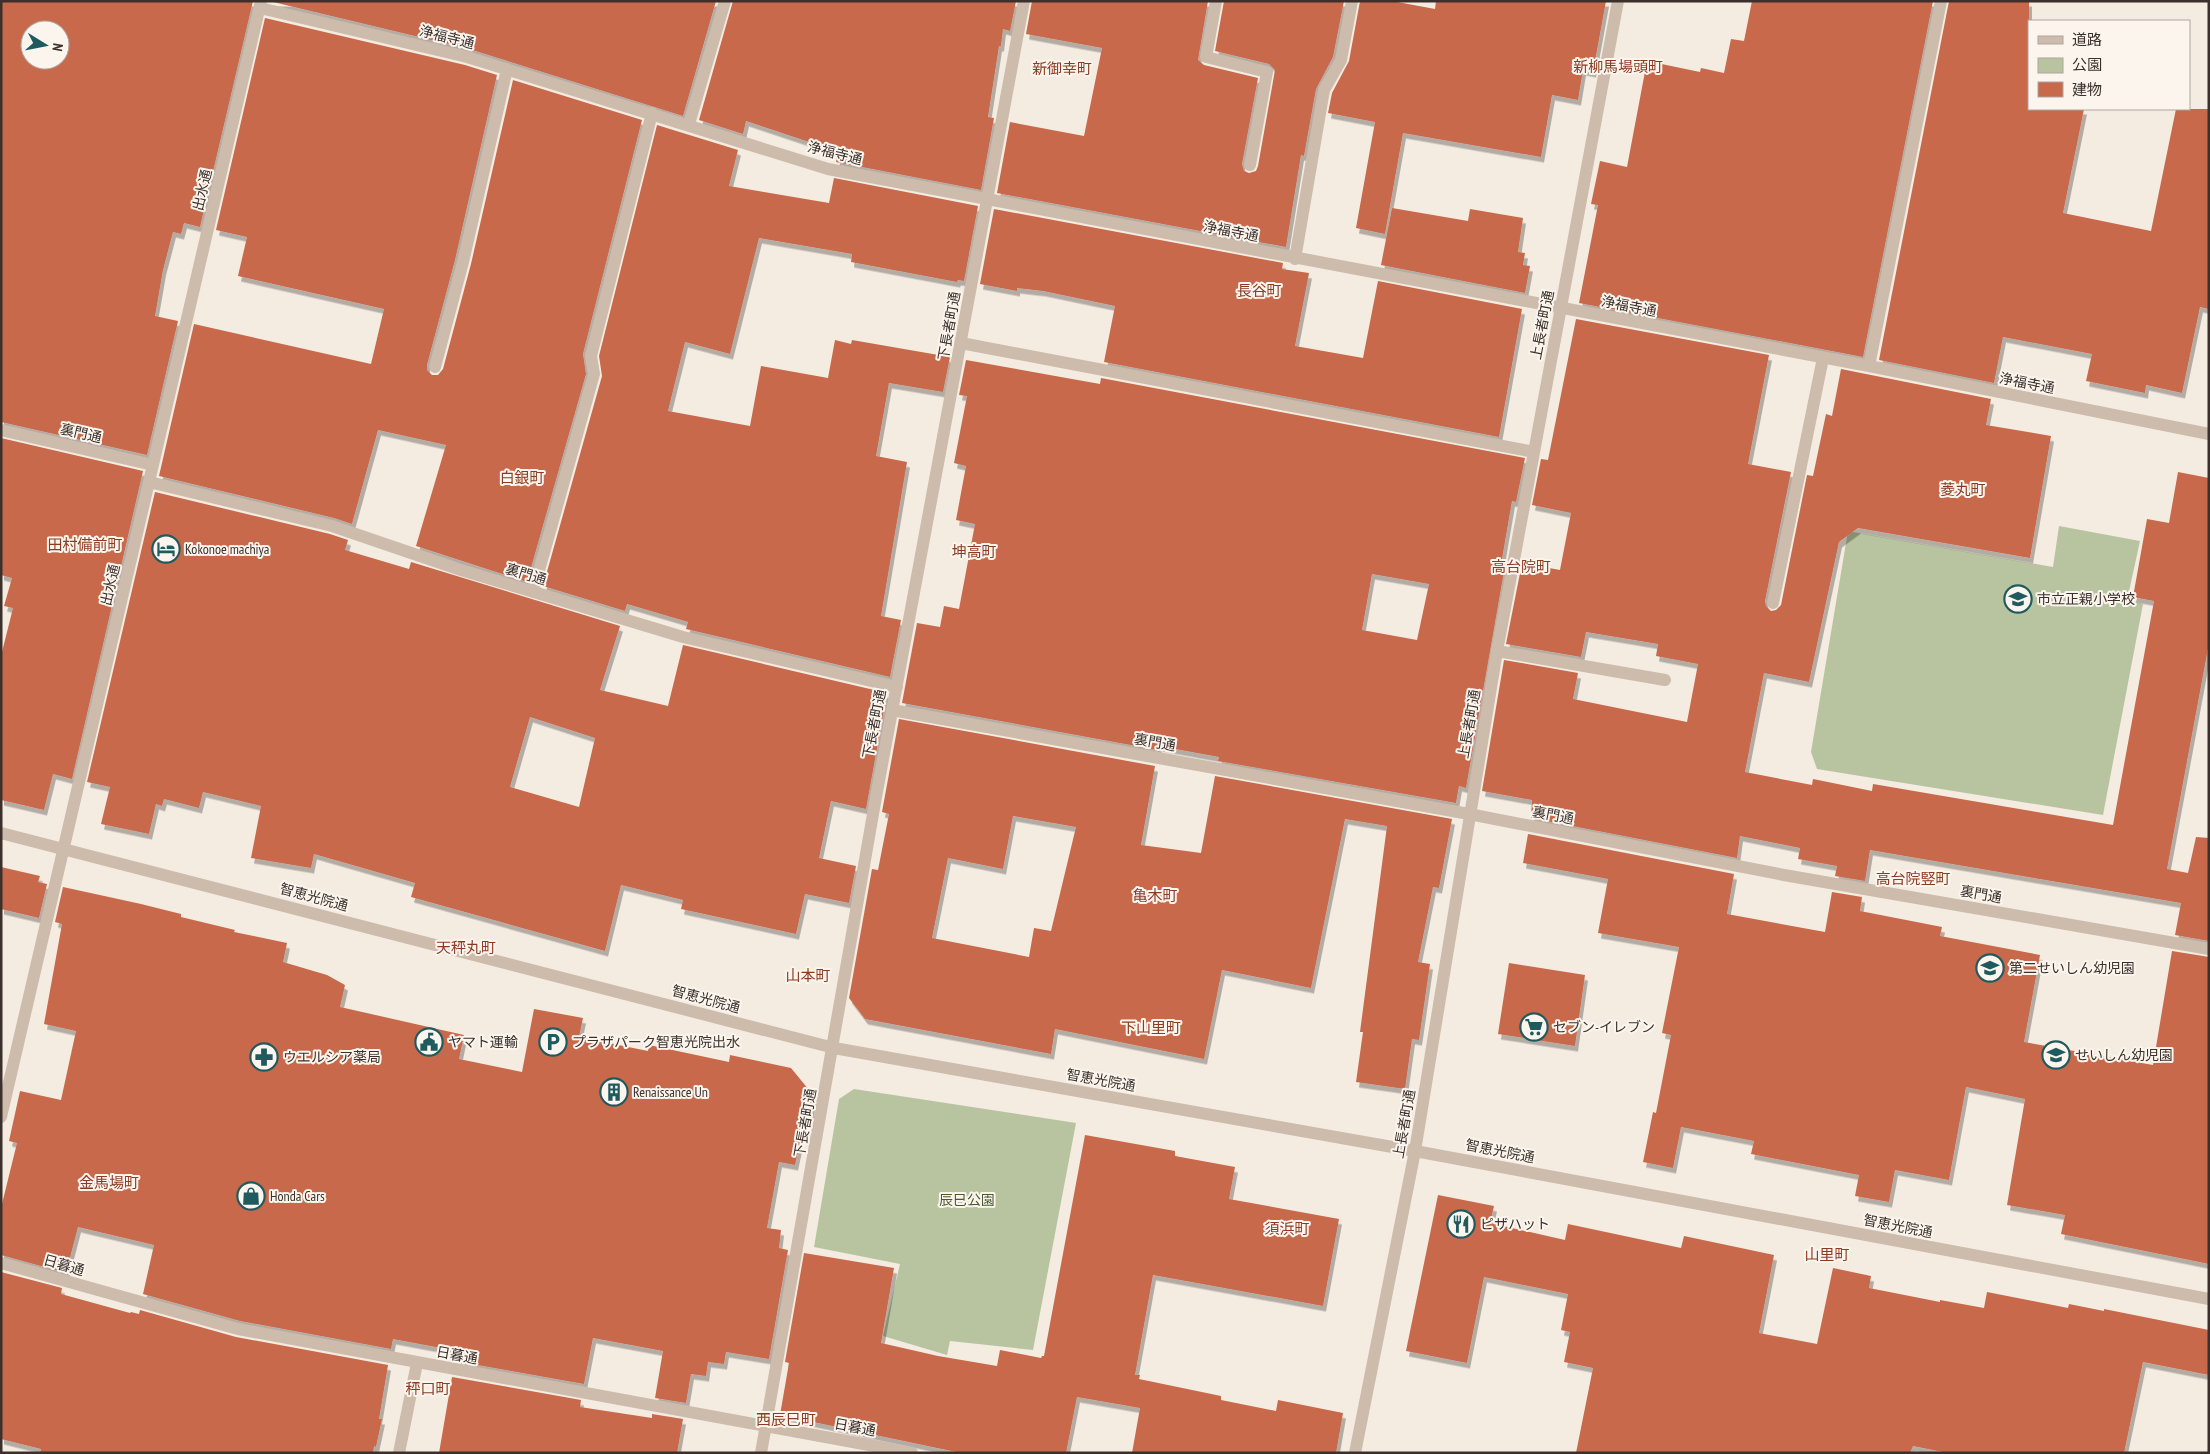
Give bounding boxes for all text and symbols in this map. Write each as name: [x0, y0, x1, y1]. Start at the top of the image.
north arrow: [20, 20, 70, 70]
legend: [2028, 20, 2190, 110]
street label: 浄福寺通: [418, 21, 476, 53]
text: 道路: [2072, 30, 2102, 49]
text: N: [48, 42, 67, 53]
text: 公園: [2072, 55, 2102, 74]
district label: 新柳馬場頭町: [1573, 57, 1663, 76]
district label: 新御幸町: [1032, 59, 1092, 78]
text: 建物: [2072, 80, 2102, 99]
street label: 浄福寺通: [806, 137, 864, 169]
street label: 出水通: [189, 168, 215, 212]
street label: 浄福寺通: [1202, 217, 1260, 245]
district label: 長谷町: [1236, 281, 1282, 300]
street label: 上長者町通: [1526, 289, 1558, 361]
street label: 下長者町通: [934, 290, 964, 362]
street label: 浄福寺通: [1600, 292, 1658, 320]
street label: 浄福寺通: [1998, 369, 2056, 397]
street label: 裏門通: [59, 420, 103, 446]
district label: 白銀町: [499, 468, 545, 487]
district label: 菱丸町: [1940, 480, 1986, 499]
hotel icon: Kokonoe machiya: [151, 534, 181, 564]
district label: 田村備前町: [47, 535, 123, 554]
place label: Kokonoe machiya: [185, 540, 269, 558]
district label: 坤高町: [951, 542, 997, 561]
district label: 高台院町: [1491, 557, 1551, 576]
street label: 裏門通: [503, 559, 549, 589]
street label: 出水通: [97, 563, 123, 607]
school or university icon: 市立正親小学校: [2003, 584, 2033, 614]
place label: 市立正親小学校: [2037, 590, 2135, 608]
street label: 下長者町通: [858, 688, 890, 760]
street label: 上長者町通: [1454, 688, 1484, 760]
street label: 裏門通: [1133, 729, 1177, 755]
street label: 裏門通: [1531, 802, 1575, 828]
district label: 高台院竪町: [1875, 869, 1951, 888]
street label: 智恵光院通: [278, 879, 350, 915]
street label: 裏門通: [1959, 881, 2003, 907]
district label: 亀木町: [1132, 886, 1178, 905]
district label: 天秤丸町: [436, 938, 496, 957]
school or university icon: 第二せいしん幼児園: [1975, 953, 2005, 983]
place label: 第二せいしん幼児園: [2009, 959, 2135, 977]
district label: 山本町: [785, 966, 831, 985]
street label: 智恵光院通: [670, 981, 742, 1017]
supermarket icon: セブン-イレブン: [1519, 1012, 1549, 1042]
district label: 下山里町: [1121, 1018, 1181, 1037]
place label: セブン-イレブン: [1553, 1018, 1655, 1036]
public building icon: ヤマト運輸: [414, 1027, 444, 1057]
parking icon: プラザパーク智恵光院出水: [538, 1027, 568, 1057]
place label: ヤマト運輸: [448, 1033, 518, 1051]
place label: プラザパーク智恵光院出水: [572, 1033, 740, 1051]
school or university icon: せいしん幼児園: [2041, 1040, 2071, 1070]
pharmacy icon: ウエルシア薬局: [249, 1042, 279, 1072]
place label: せいしん幼児園: [2075, 1046, 2173, 1064]
place label: ウエルシア薬局: [283, 1048, 381, 1066]
street label: 智恵光院通: [1065, 1065, 1137, 1095]
building icon: Renaissance Un: [599, 1077, 629, 1107]
place label: Renaissance Un: [633, 1083, 708, 1101]
street label: 下長者町通: [790, 1087, 820, 1159]
street label: 上長者町通: [1389, 1088, 1419, 1160]
street label: 智恵光院通: [1464, 1135, 1536, 1167]
district label: 金馬場町: [79, 1173, 139, 1192]
shop icon: Honda Cars: [236, 1181, 266, 1211]
place label: Honda Cars: [270, 1187, 325, 1205]
park label: 辰巳公園: [939, 1191, 995, 1209]
restaurant icon: ピザハット: [1446, 1209, 1476, 1239]
street label: 智恵光院通: [1862, 1210, 1934, 1242]
place label: ピザハット: [1480, 1215, 1550, 1233]
district label: 須浜町: [1264, 1219, 1310, 1238]
district label: 山里町: [1804, 1245, 1850, 1264]
street label: 日暮通: [41, 1251, 87, 1279]
street label: 日暮通: [435, 1342, 479, 1368]
district label: 秤口町: [405, 1379, 451, 1398]
district label: 西辰巳町: [756, 1410, 816, 1429]
street label: 日暮通: [833, 1414, 877, 1440]

